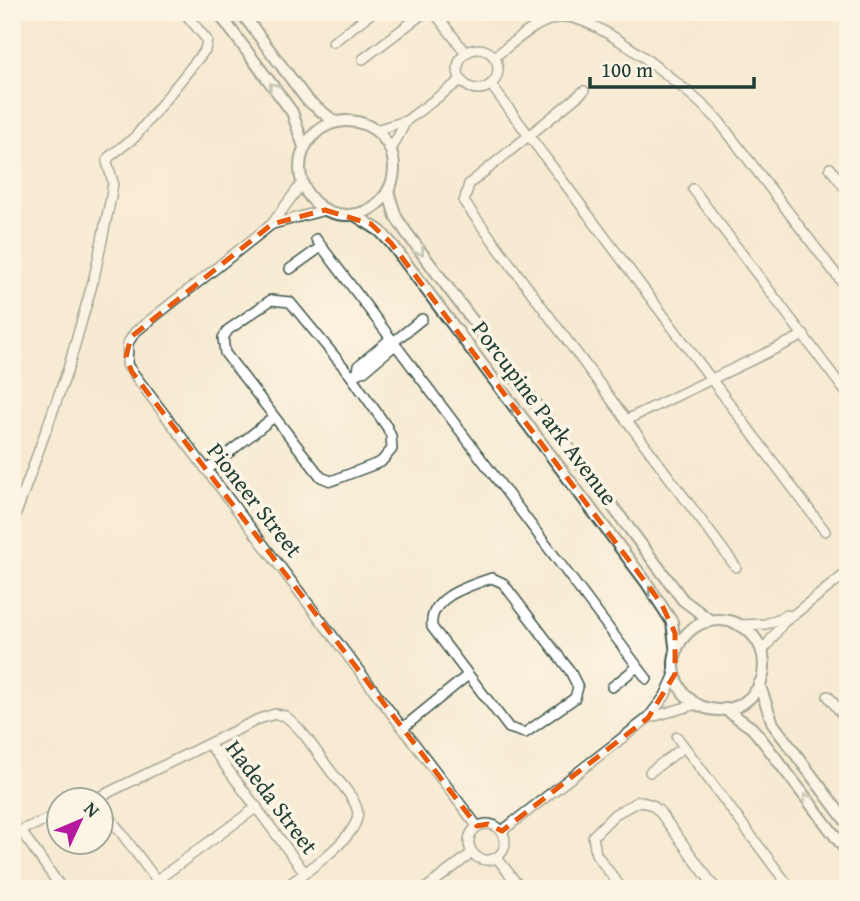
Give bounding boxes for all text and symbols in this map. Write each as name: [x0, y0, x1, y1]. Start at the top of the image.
scale bar: [590, 46, 755, 90]
text: 100 m: [601, 54, 653, 85]
one-way arrow: [269, 83, 282, 95]
one-way arrow: [412, 243, 425, 255]
street label: Porcupine Park Avenue: [465, 313, 626, 512]
one-way arrow: [511, 404, 524, 417]
street label: Pioneer Street: [200, 435, 311, 564]
one-way arrow: [648, 586, 661, 598]
street label: Hadeda Street: [218, 733, 326, 861]
north arrow: [46, 786, 116, 856]
one-way arrow: [803, 793, 815, 805]
text: N: [78, 795, 107, 824]

